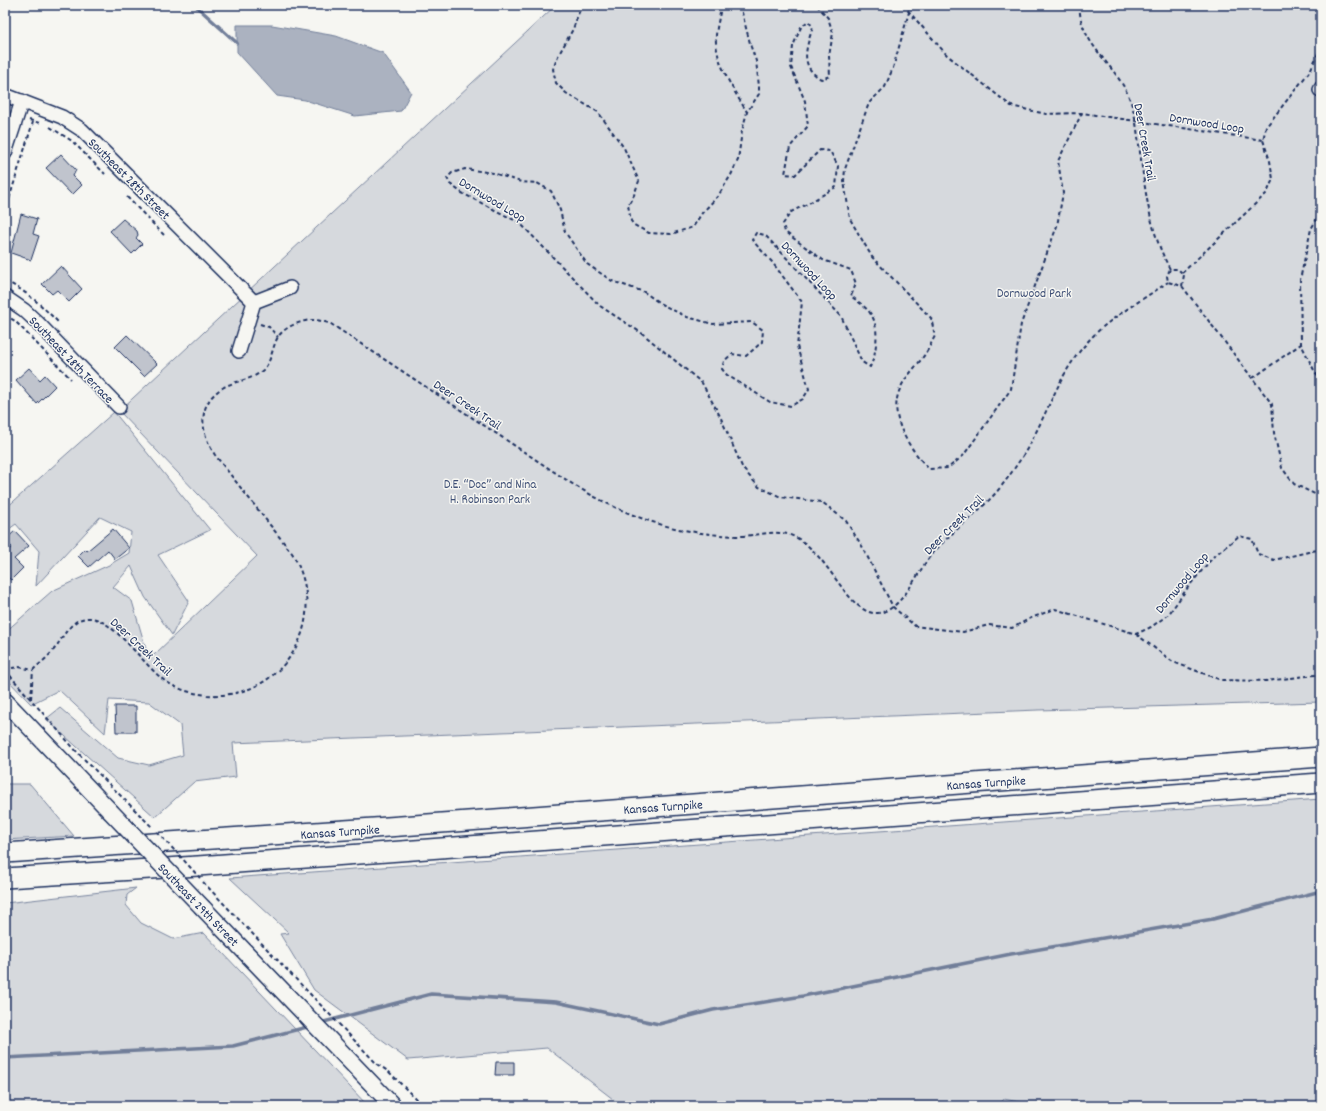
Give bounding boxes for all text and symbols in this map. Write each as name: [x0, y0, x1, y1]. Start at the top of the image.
street label: Deer Creek Trail: [1127, 102, 1160, 183]
street label: Dornwood Loop: [1168, 109, 1245, 140]
street label: Southeast 28th Street: [83, 134, 174, 225]
street label: Dornwood Loop: [455, 174, 529, 229]
street label: Dornwood Loop: [776, 238, 841, 306]
park label: Dornwood Park: [997, 285, 1071, 304]
street label: Southeast 28th Terrace: [23, 313, 117, 409]
street label: Deer Creek Trail: [429, 376, 504, 436]
park label: D.E. “Doc” and Nina H. Robinson Park: [444, 476, 537, 510]
street label: Deer Creek Trail: [920, 491, 989, 560]
street label: Dornwood Loop: [1151, 549, 1214, 619]
street label: Deer Creek Trail: [105, 614, 175, 682]
street label: Kansas Turnpike: [946, 772, 1027, 797]
street label: Kansas Turnpike: [623, 796, 704, 821]
street label: Kansas Turnpike: [300, 821, 381, 846]
street label: Southeast 29th Street: [152, 860, 242, 952]

